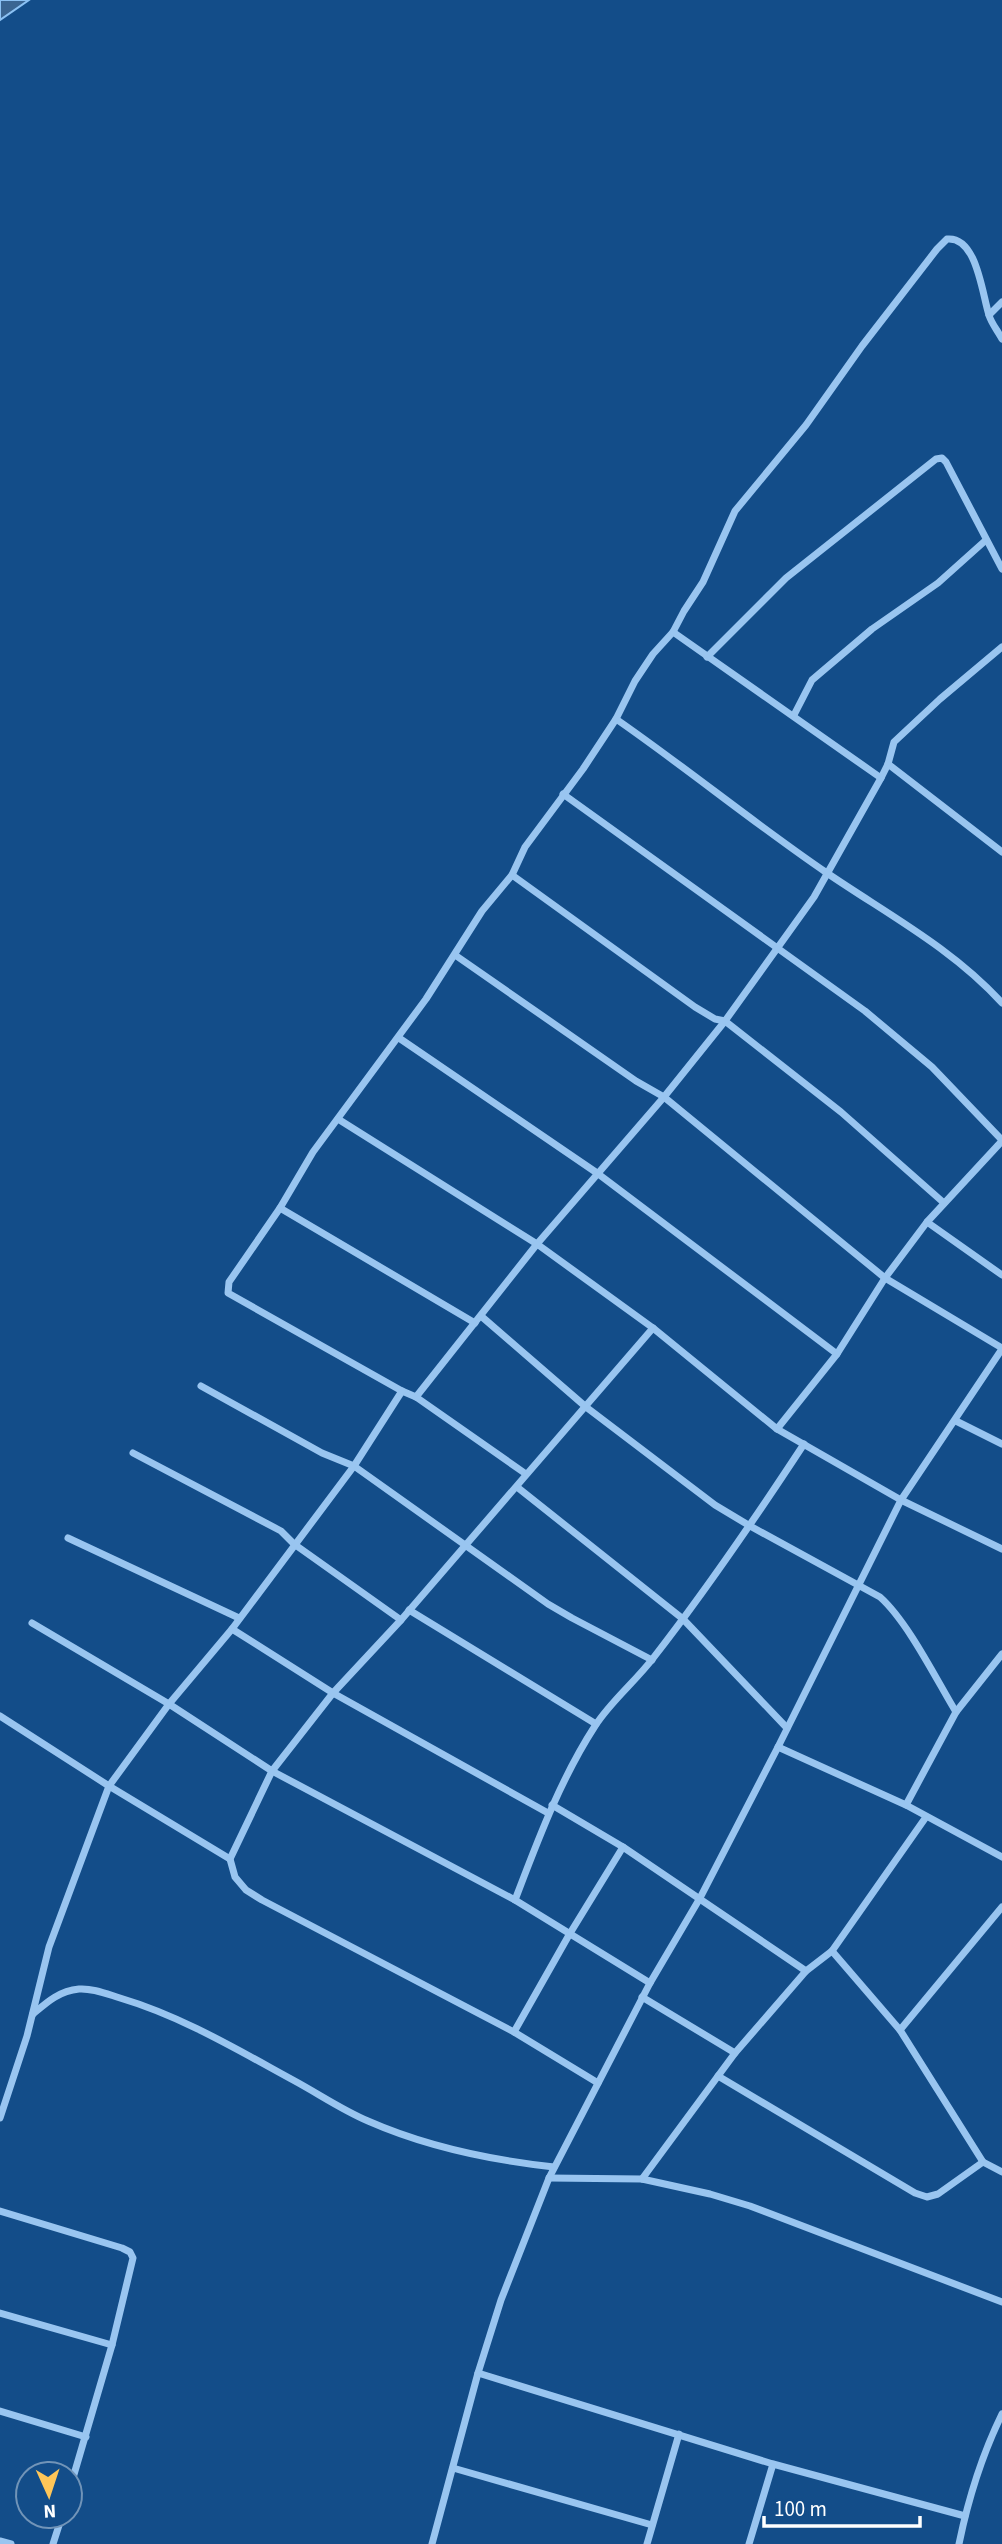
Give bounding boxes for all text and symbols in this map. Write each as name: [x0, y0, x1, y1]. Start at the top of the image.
north arrow: [14, 2460, 84, 2530]
scale bar: [764, 2484, 920, 2528]
text: 100 m: [774, 2494, 827, 2524]
text: N: [43, 2497, 57, 2524]

